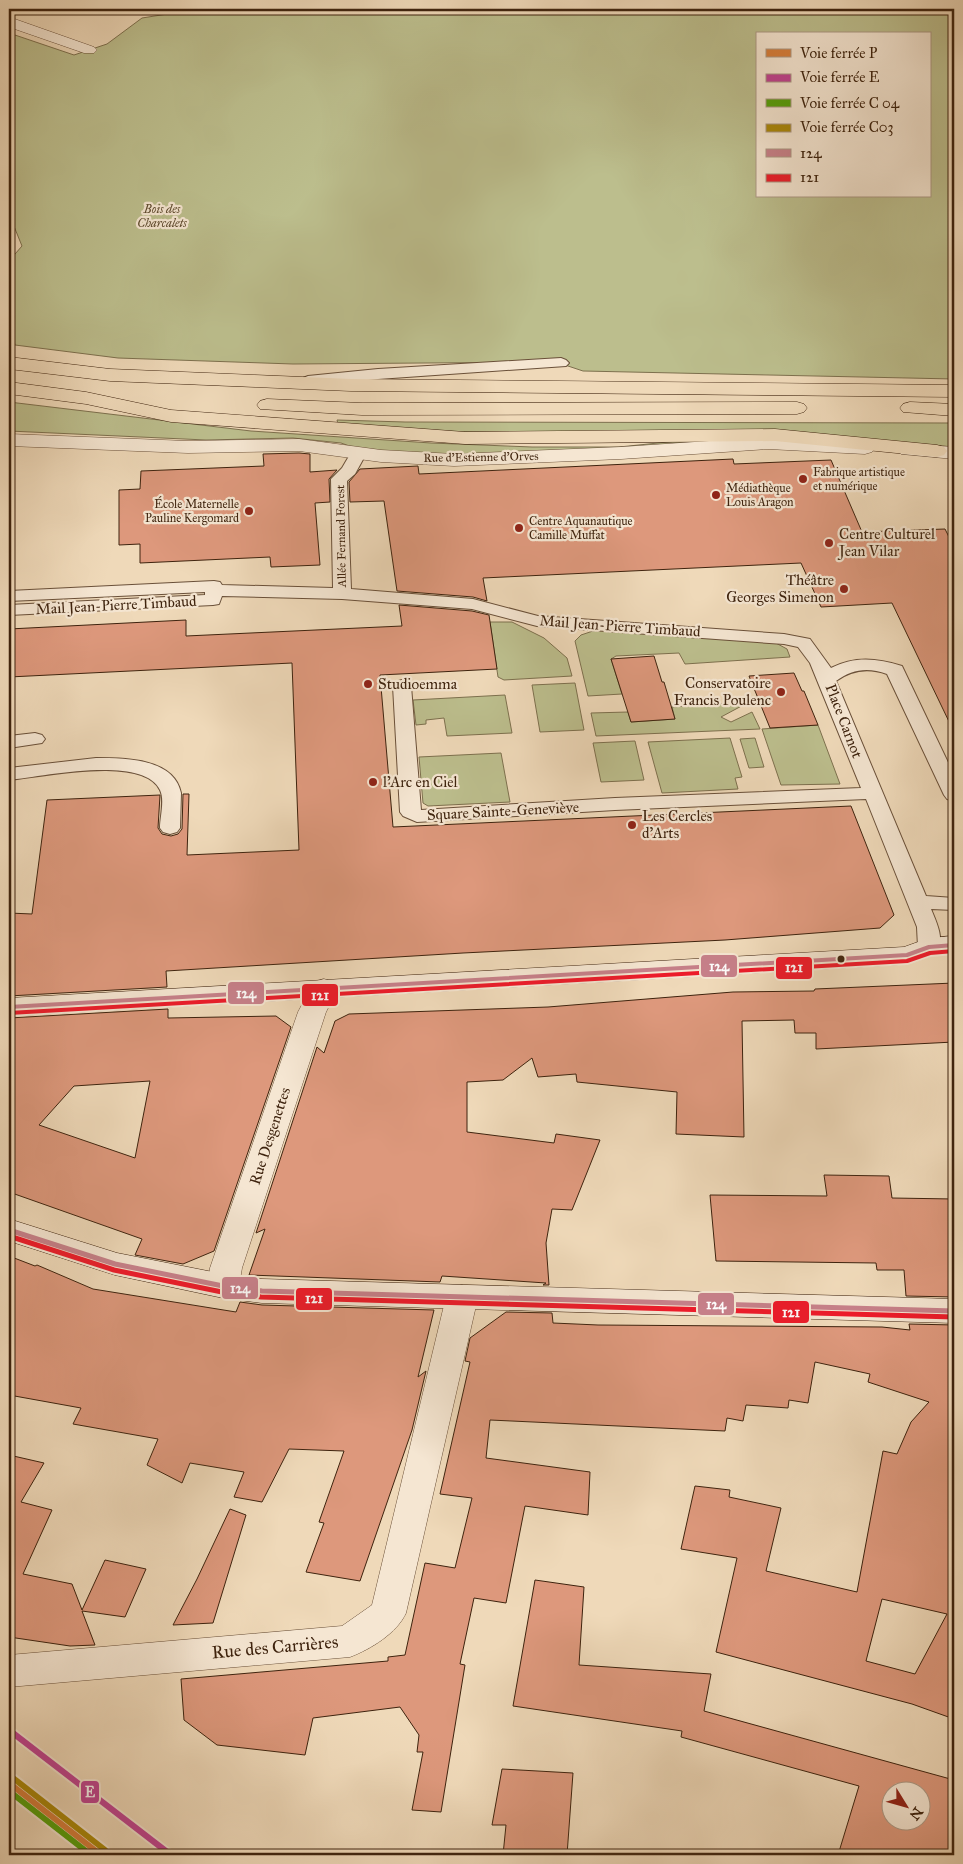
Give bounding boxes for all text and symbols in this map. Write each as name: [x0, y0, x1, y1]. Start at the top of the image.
legend: [756, 32, 930, 198]
text: Voie ferrée P: [799, 44, 878, 62]
text: Voie ferrée E: [799, 68, 880, 86]
text: Voie ferrée C 04: [799, 94, 900, 112]
text: Voie ferrée C03: [799, 118, 894, 136]
text: 124: [800, 144, 822, 162]
text: 121: [800, 168, 819, 186]
park label: Bois des Charcalets: [137, 202, 187, 230]
street label: Rue d'Estienne d'Orves: [423, 449, 539, 465]
place label: Fabrique artistique et numérique: [813, 465, 905, 494]
marker: Fabrique artistique et numérique: [797, 473, 809, 485]
place label: Médiathèque Louis Aragon: [726, 481, 794, 510]
street label: Allée Fernand Forest: [333, 484, 349, 588]
marker: Médiathèque Louis Aragon: [710, 489, 722, 501]
place label: École Maternelle Pauline Kergomard: [145, 495, 239, 526]
marker: École Maternelle Pauline Kergomard: [243, 505, 255, 517]
place label: Centre Aquanautique Camille Muffat: [529, 514, 633, 542]
marker: Centre Aquanautique Camille Muffat: [513, 522, 525, 534]
place label: Centre Culturel Jean Vilar: [837, 525, 936, 561]
marker: Centre Culturel Jean Vilar: [823, 537, 835, 549]
place label: Théâtre Georges Simenon: [726, 571, 834, 606]
marker: Théâtre Georges Simenon: [838, 583, 850, 595]
street label: Mail Jean-Pierre Timbaud: [35, 592, 198, 619]
street label: Mail Jean-Pierre Timbaud: [539, 611, 702, 642]
place label: Conservatoire Francis Poulenc: [674, 674, 771, 709]
place label: Studioemma: [378, 675, 458, 693]
marker: Studioemma: [362, 678, 374, 690]
street label: Place Carnot: [822, 681, 867, 761]
marker: Conservatoire Francis Poulenc: [775, 686, 787, 698]
place label: l'Arc en Ciel: [383, 773, 459, 791]
marker: l'Arc en Ciel: [367, 776, 379, 788]
street label: Square Sainte-Geneviève: [427, 798, 580, 825]
place label: Les Cercles d'Arts: [642, 807, 712, 842]
marker: Les Cercles d'Arts: [626, 819, 638, 831]
line badge: 124: [700, 954, 738, 978]
unlabelled marker: [836, 954, 846, 964]
line badge: 121: [775, 956, 813, 980]
text: 124: [709, 958, 730, 976]
text: 121: [785, 959, 803, 976]
line badge: 124: [227, 981, 265, 1005]
line badge: 121: [301, 983, 339, 1007]
text: 124: [236, 985, 257, 1003]
text: 121: [311, 987, 329, 1004]
street label: Rue Desgenettes: [246, 1085, 294, 1187]
line badge: 124: [221, 1276, 259, 1300]
text: 124: [230, 1280, 251, 1298]
line badge: 121: [295, 1287, 333, 1311]
text: 121: [305, 1290, 323, 1307]
line badge: 124: [697, 1292, 735, 1316]
text: 124: [706, 1296, 727, 1314]
line badge: 121: [772, 1300, 810, 1324]
text: 121: [782, 1304, 800, 1321]
street label: Rue des Carrières: [211, 1631, 339, 1663]
line badge: E: [80, 1780, 100, 1804]
north arrow: [880, 1782, 930, 1832]
text: E: [85, 1784, 95, 1801]
text: N: [906, 1804, 926, 1823]

